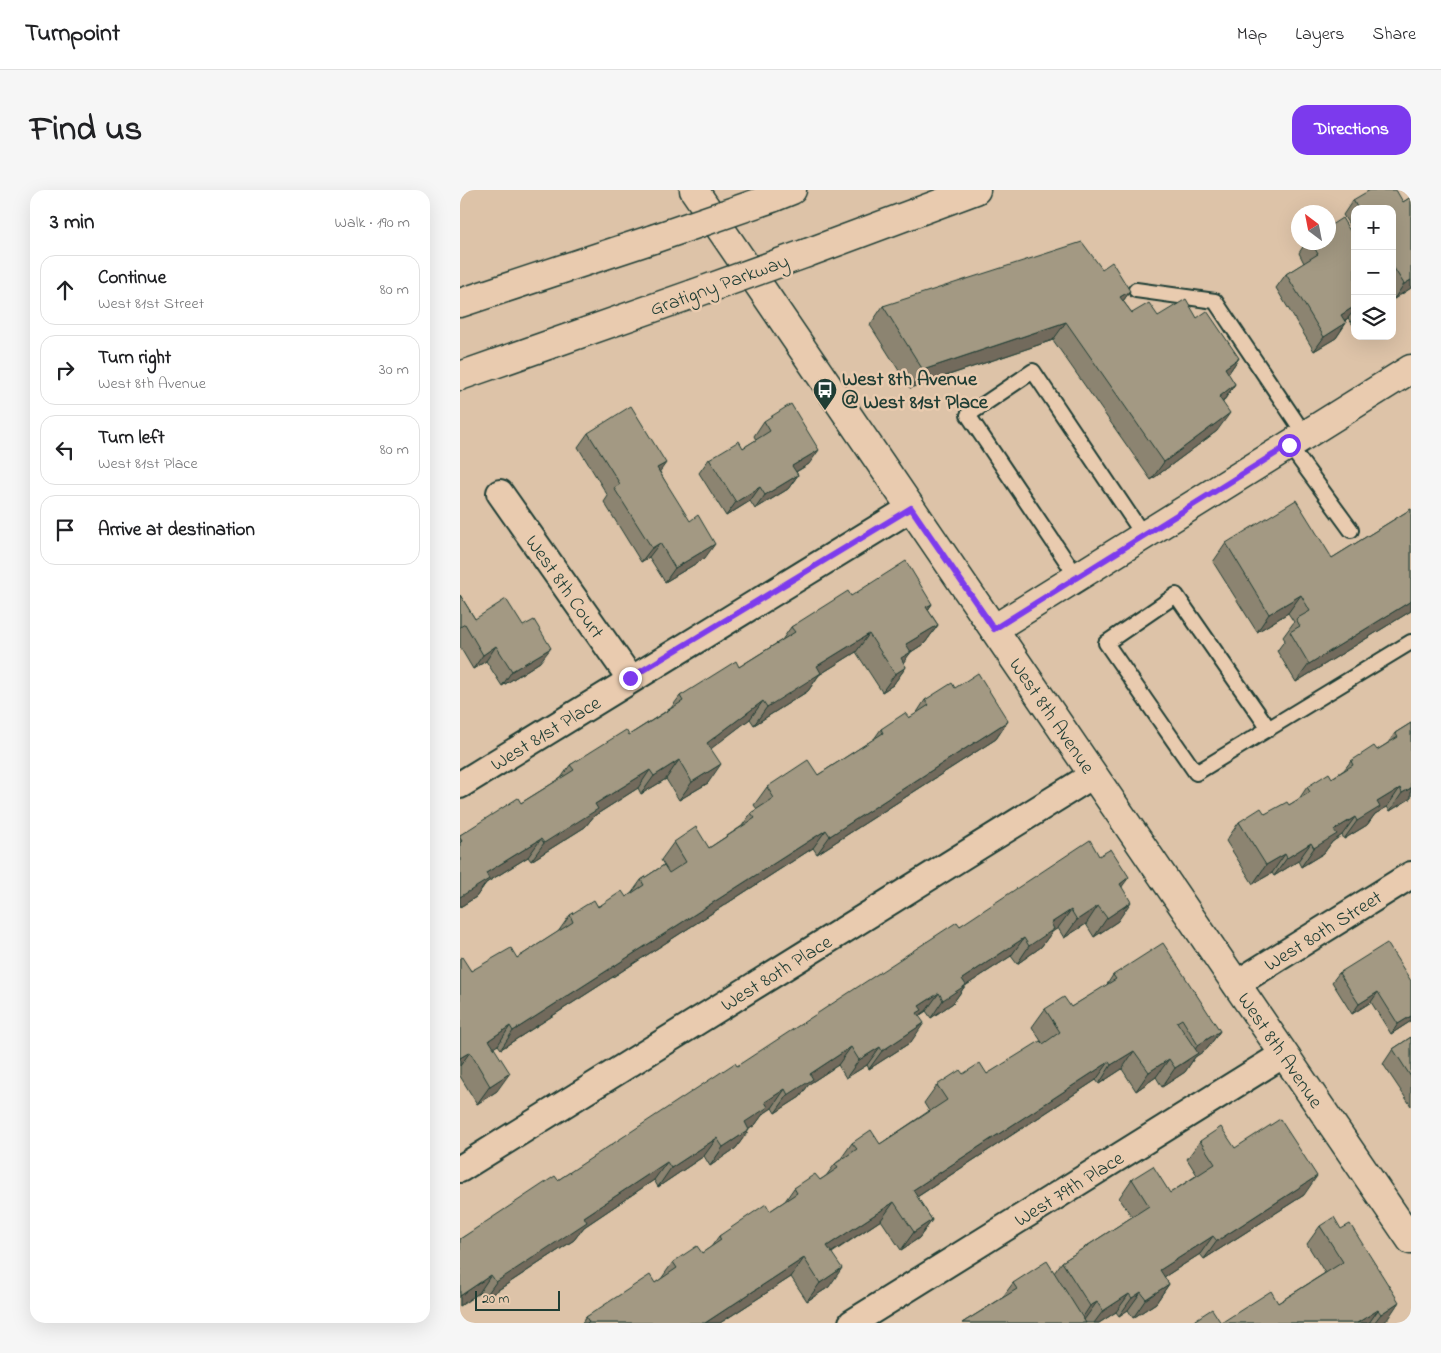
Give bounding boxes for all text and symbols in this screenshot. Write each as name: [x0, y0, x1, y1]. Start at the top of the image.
text: Turnpoint: [25, 17, 120, 52]
text: Map: [1237, 22, 1267, 48]
text: Layers: [1295, 22, 1345, 48]
text: Share: [1373, 22, 1416, 48]
text: Find us: [30, 105, 142, 156]
button: Directions: [1292, 105, 1411, 155]
north arrow: [1291, 205, 1336, 250]
map controls: [1351, 205, 1396, 340]
button: +: [1351, 205, 1396, 250]
text: 3 min: [50, 208, 94, 238]
text: Walk · 190 m: [335, 211, 410, 235]
street label: Gratigny Parkway: [646, 248, 794, 326]
button: −: [1351, 250, 1396, 295]
text: Continue: [98, 265, 166, 292]
icon: ahead: [51, 276, 79, 304]
text: 80 m: [380, 278, 409, 302]
text: West 81st Street: [98, 292, 204, 316]
button: layers: [1351, 295, 1396, 340]
text: Turn right: [98, 345, 171, 372]
icon: right: [51, 356, 79, 384]
text: 30 m: [379, 358, 409, 382]
place label: West 8th Avenue @ West 81st Place: [842, 366, 989, 418]
text: West 8th Avenue: [98, 372, 206, 396]
bus stop icon: West 8th Avenue @ West 81st Place: [812, 377, 838, 411]
text: Turn left: [98, 425, 165, 452]
route start: [1278, 434, 1301, 457]
icon: left: [51, 436, 79, 464]
text: 80 m: [380, 438, 409, 462]
text: West 81st Place: [98, 452, 198, 476]
icon: arrive: [51, 516, 79, 544]
text: Arrive at destination: [98, 517, 255, 544]
street label: West 8th Court: [517, 530, 610, 646]
street label: West 8th Avenue: [1001, 653, 1101, 781]
route end: [619, 667, 642, 690]
street label: West 81st Place: [486, 690, 607, 780]
street label: West 80th Street: [1259, 884, 1389, 980]
street label: West 80th Place: [716, 929, 838, 1020]
street label: West 8th Avenue: [1229, 987, 1329, 1115]
street label: West 79th Place: [1009, 1145, 1130, 1236]
scale bar: [475, 1288, 560, 1311]
text: 20 m: [482, 1289, 509, 1310]

